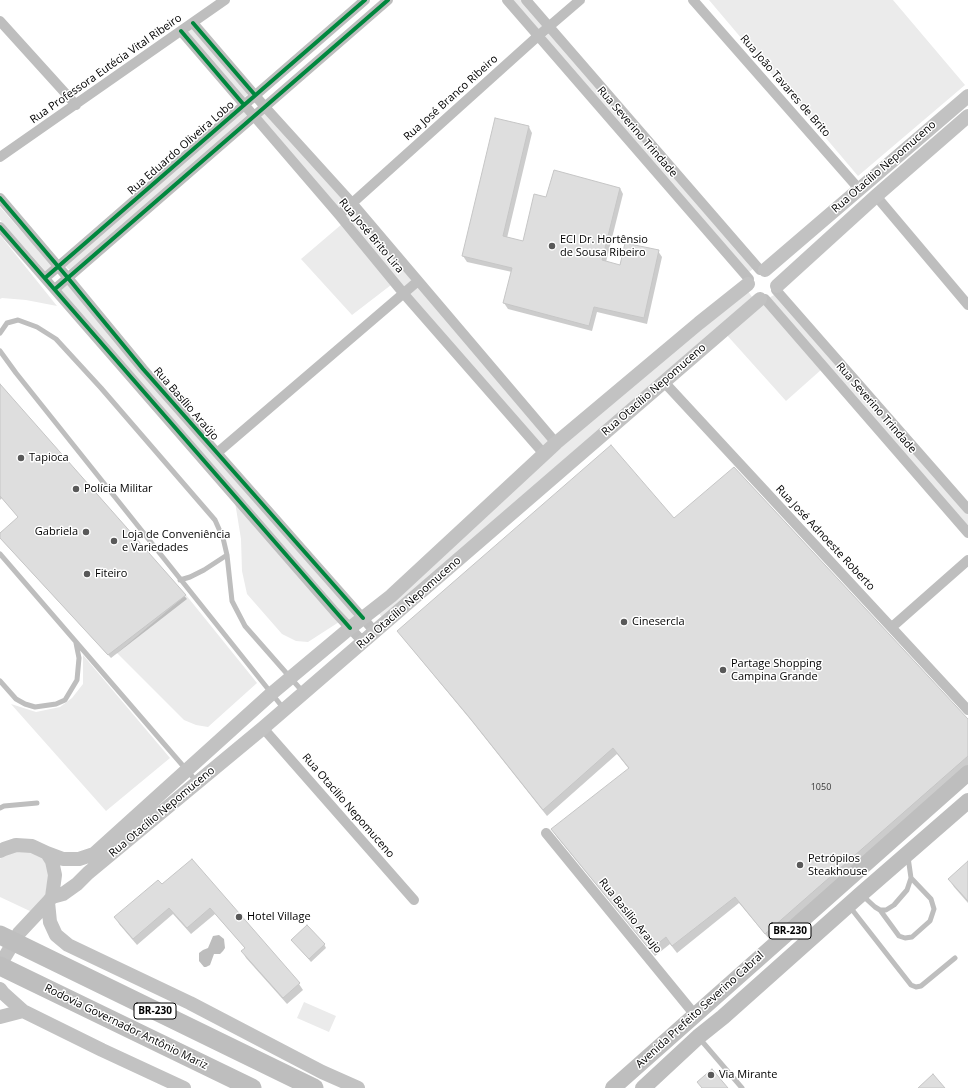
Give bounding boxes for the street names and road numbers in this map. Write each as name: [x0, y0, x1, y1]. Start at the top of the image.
street label: Rua Professora Eutécia Vital Ribeiro: [28, 11, 184, 127]
street label: Rua João Tavares de Brito: [737, 32, 833, 140]
street label: Rua José Branco Ribeiro: [401, 52, 501, 144]
street label: Rua Severino Trindade: [594, 84, 680, 180]
street label: Rua Eduardo Oliveira Lobo: [125, 98, 237, 198]
street label: Rua Otacílio Nepomuceno: [829, 118, 939, 216]
street label: Rua José Brito Lira: [336, 196, 406, 276]
street label: Rua Otacílio Nepomuceno: [599, 341, 709, 439]
street label: Rua Severino Trindade: [833, 360, 919, 456]
street label: Rua Basílio Araújo: [151, 365, 221, 443]
street label: Rua José Adnoeste Roberto: [773, 483, 877, 593]
street label: Rua Otacílio Nepomuceno: [354, 554, 464, 652]
street label: Rua Otacilio Nepomuceno: [299, 751, 397, 861]
street label: Rua Otacílio Nepomuceno: [107, 764, 217, 860]
street label: Rua Basilio Araujo: [596, 876, 664, 956]
road number: BR-230: [769, 923, 811, 939]
street label: Avenida Prefeito Severino Cabral: [633, 949, 767, 1071]
street label: Rodovia Governador Antônio Mariz: [42, 982, 210, 1072]
road number: BR-230: [134, 1003, 176, 1019]

